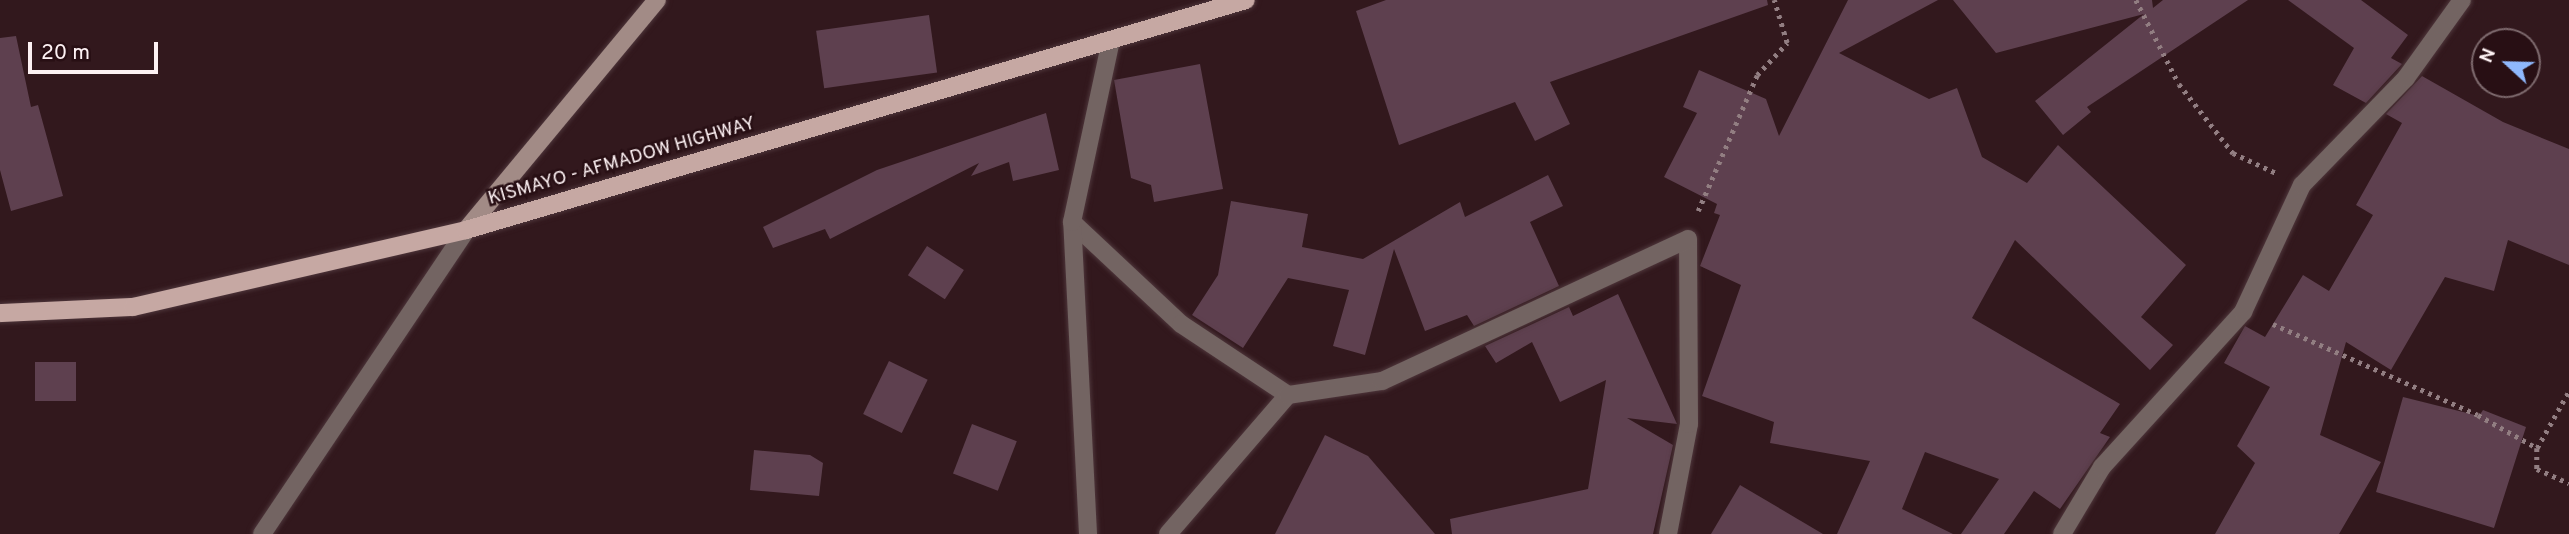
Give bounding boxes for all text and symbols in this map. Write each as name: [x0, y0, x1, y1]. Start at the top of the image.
scale bar: [32, 28, 161, 72]
north arrow: [2471, 28, 2541, 98]
text: 20 m: [41, 40, 90, 67]
text: N: [2475, 45, 2502, 67]
street label: KISMAYO - AFMADOW HIGHWAY: [485, 113, 759, 211]

